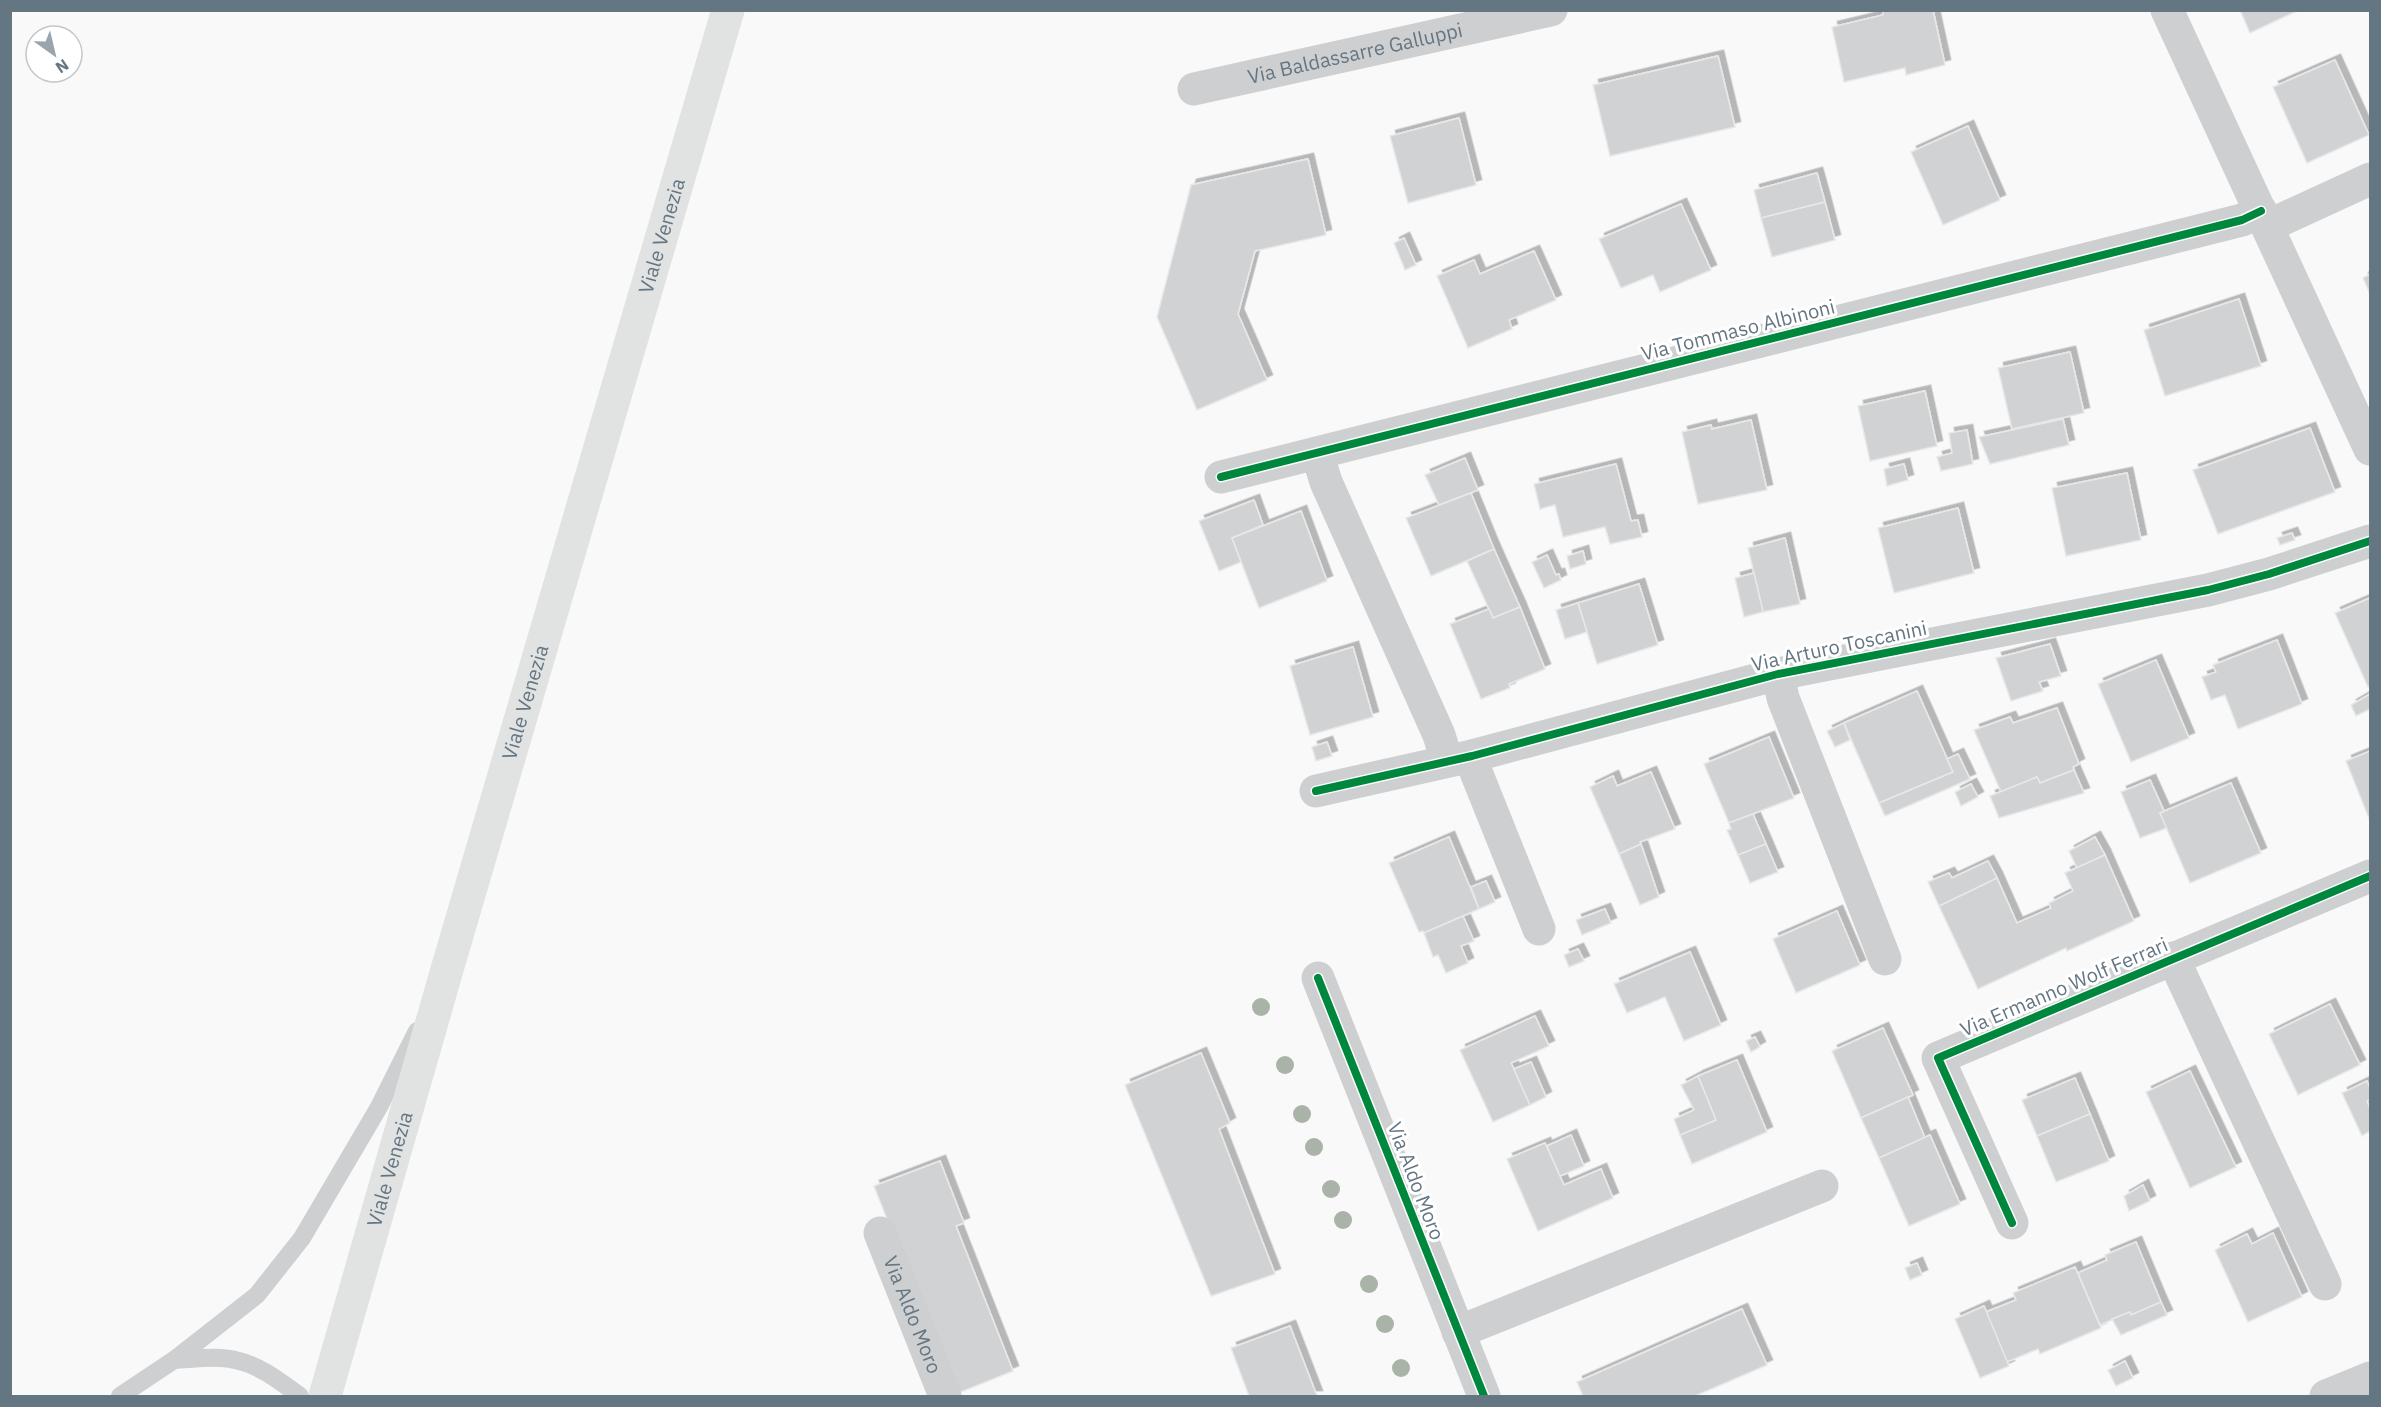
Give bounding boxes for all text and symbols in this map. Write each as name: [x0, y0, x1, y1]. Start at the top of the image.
street label: Via Baldassarre Galluppi: [1245, 16, 1465, 90]
north arrow: [24, 24, 84, 84]
text: N: [52, 55, 73, 78]
street label: Viale Venezia: [632, 175, 691, 297]
street label: Via Tommaso Albinoni: [1638, 292, 1838, 367]
street label: Via Arturo Toscanini: [1749, 614, 1929, 677]
street label: Viale Venezia: [495, 641, 555, 763]
street label: Via Ermanno Wolf Ferrari: [1956, 931, 2172, 1043]
street label: Viale Venezia: [360, 1108, 419, 1230]
street label: Via Aldo Moro: [1382, 1118, 1451, 1244]
street label: Via Aldo Moro: [877, 1252, 949, 1377]

